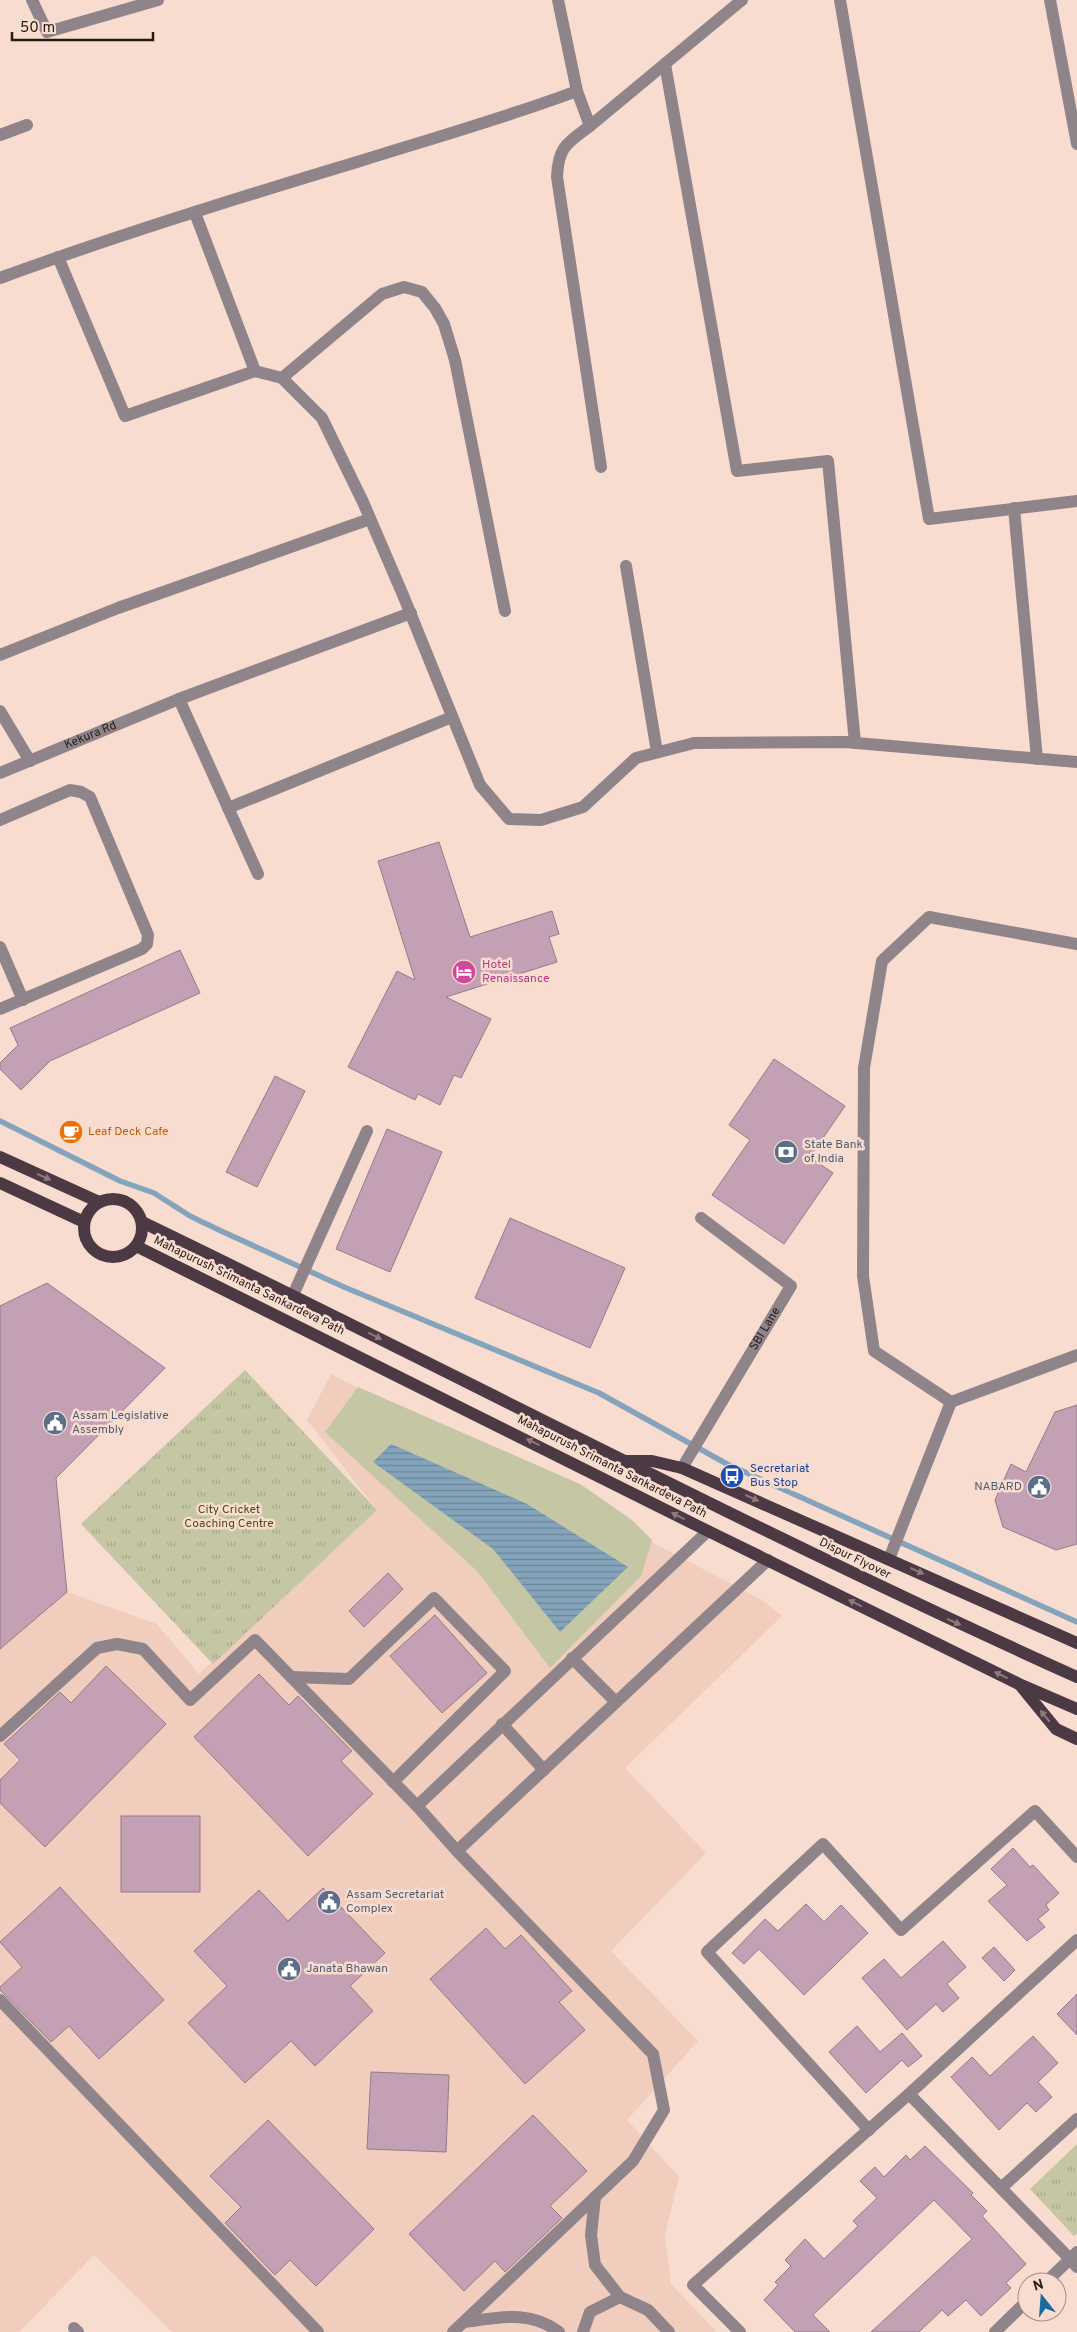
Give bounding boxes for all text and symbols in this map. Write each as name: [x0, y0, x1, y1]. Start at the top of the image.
scale bar: [12, 10, 154, 42]
text: 50 m: [20, 19, 55, 38]
street label: Kekura Rd: [62, 718, 119, 753]
place label: Hotel Renaissance: [482, 957, 550, 987]
hotel icon: Hotel Renaissance: [451, 959, 477, 985]
cafe icon: Leaf Deck Cafe: [58, 1119, 84, 1145]
place label: Leaf Deck Cafe: [88, 1124, 168, 1140]
place label: State Bank of India: [804, 1137, 863, 1167]
bank icon: State Bank of India: [773, 1139, 799, 1165]
one-way arrow: [37, 1174, 51, 1182]
street label: Mahapurush Srimanta Sankardeva Path: [151, 1233, 347, 1339]
street label: SBI Lane: [746, 1304, 784, 1354]
one-way arrow: [368, 1332, 382, 1340]
place label: Assam Legislative Assembly: [72, 1408, 169, 1438]
public building icon: Assam Legislative Assembly: [42, 1410, 68, 1436]
street label: Mahapurush Srimanta Sankardeva Path: [515, 1412, 709, 1522]
one-way arrow: [526, 1438, 540, 1446]
place label: Secretariat Bus Stop: [750, 1461, 810, 1491]
bus stop icon: Secretariat Bus Stop: [719, 1463, 745, 1489]
public building icon: NABARD: [1026, 1474, 1052, 1500]
place label: NABARD: [974, 1479, 1022, 1495]
one-way arrow: [745, 1495, 759, 1503]
park label: City Cricket Coaching Centre: [184, 1502, 274, 1532]
one-way arrow: [671, 1512, 685, 1520]
street label: Dispur Flyover: [816, 1535, 894, 1583]
one-way arrow: [910, 1567, 924, 1575]
one-way arrow: [848, 1599, 862, 1607]
one-way arrow: [947, 1618, 961, 1626]
one-way arrow: [994, 1671, 1008, 1679]
one-way arrow: [1039, 1710, 1050, 1723]
place label: Assam Secretariat Complex: [346, 1887, 444, 1917]
public building icon: Assam Secretariat Complex: [316, 1889, 342, 1915]
public building icon: Janata Bhawan: [276, 1956, 302, 1982]
place label: Janata Bhawan: [306, 1961, 388, 1977]
north arrow: [1017, 2272, 1067, 2322]
text: N: [1031, 2276, 1046, 2296]

